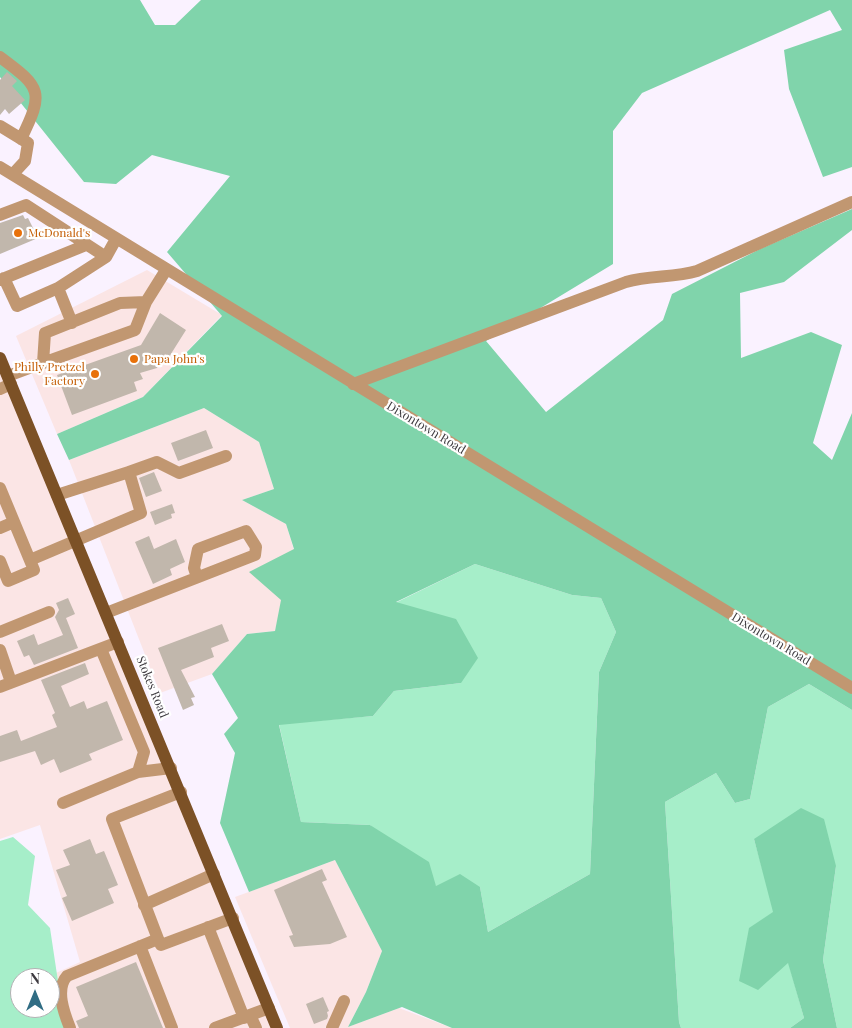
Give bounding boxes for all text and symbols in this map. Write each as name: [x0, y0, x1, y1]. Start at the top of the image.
place label: McDonald's: [28, 226, 90, 240]
marker: McDonald's: [12, 227, 24, 239]
place label: Papa John's: [144, 352, 205, 366]
marker: Papa John's: [128, 353, 140, 365]
place label: Philly Pretzel Factory: [14, 360, 85, 388]
marker: Philly Pretzel Factory: [89, 368, 101, 380]
street label: Dixontown Road: [384, 399, 468, 457]
street label: Dixontown Road: [729, 610, 813, 668]
street label: Stokes Road: [133, 654, 171, 720]
north arrow: [10, 968, 60, 1018]
text: N: [30, 969, 40, 988]

